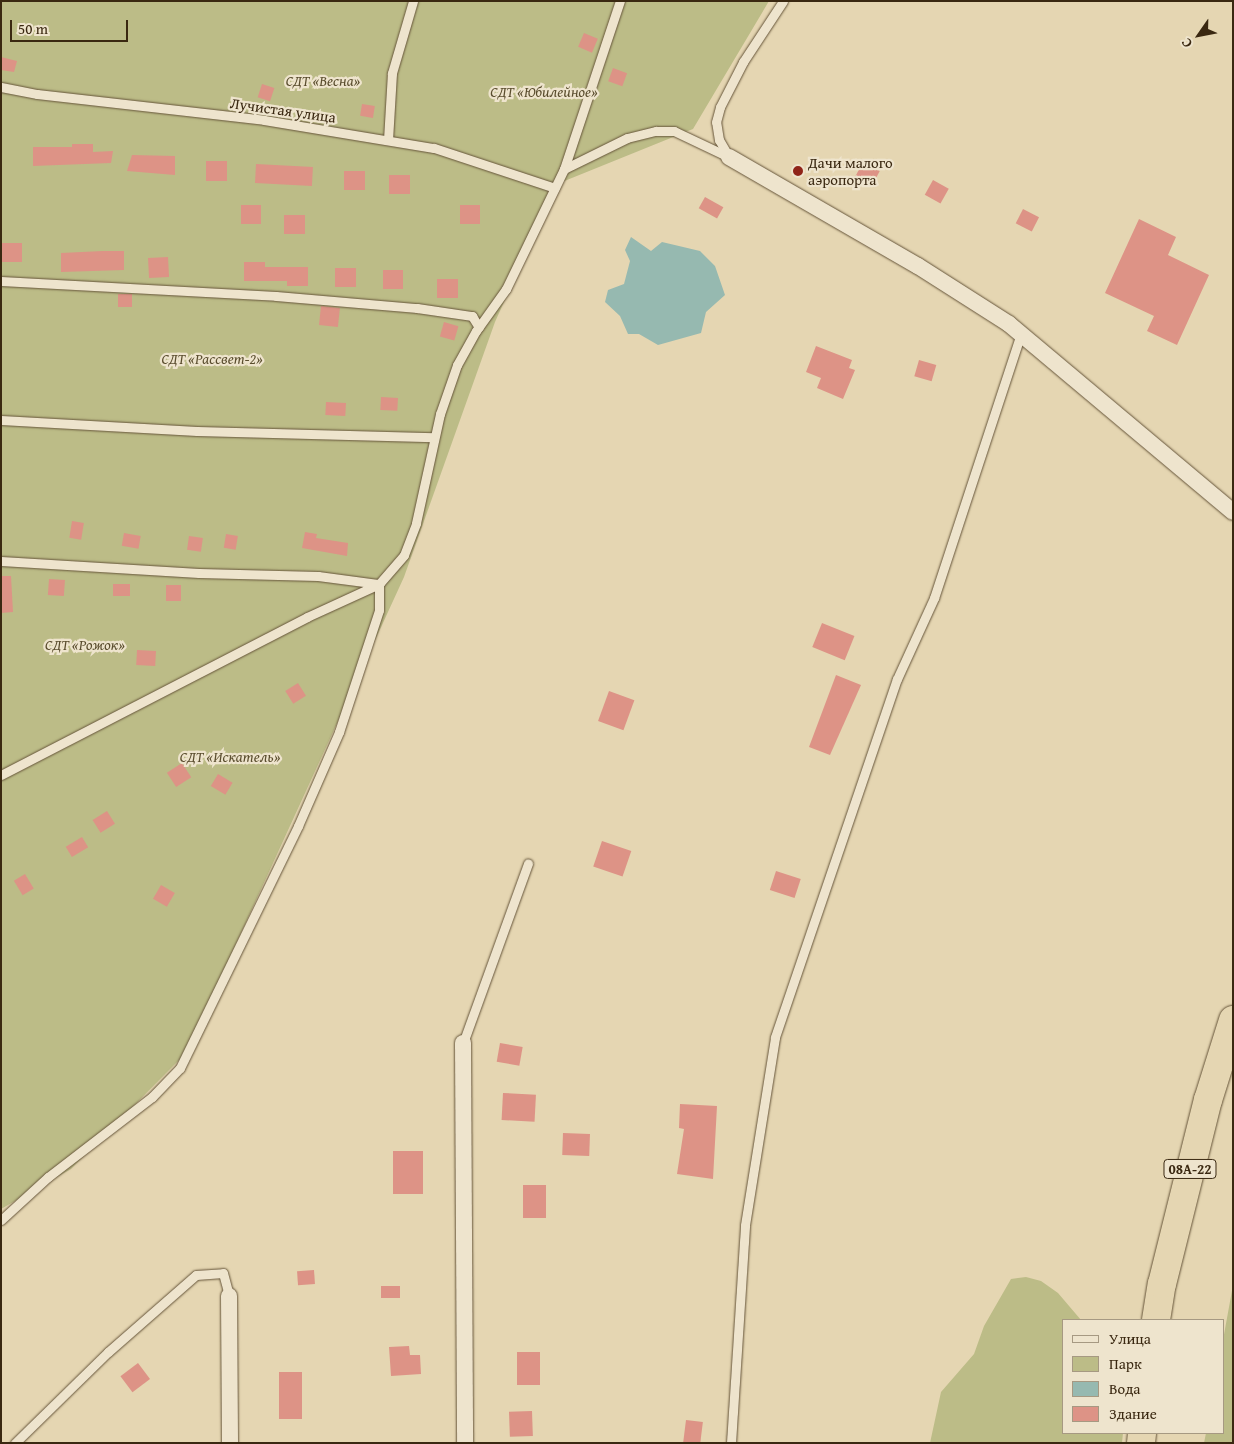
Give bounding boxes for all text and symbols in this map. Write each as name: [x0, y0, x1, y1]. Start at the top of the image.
scale bar: [12, 10, 130, 42]
north arrow: [1174, 10, 1224, 60]
text: 50 m: [18, 18, 48, 39]
text: С: [1176, 34, 1197, 52]
park label: СДТ «Весна»: [286, 72, 360, 90]
park label: СДТ «Юбилейное»: [490, 83, 598, 101]
street label: Лучистая улица: [229, 94, 337, 126]
place label: Дачи малого аэропорта: [808, 153, 893, 188]
marker: Дачи малого аэропорта: [792, 165, 804, 177]
park label: СДТ «Рассвет-2»: [161, 350, 263, 368]
park label: СДТ «Рожок»: [45, 636, 125, 654]
park label: СДТ «Искатель»: [180, 748, 280, 766]
road number: 08А-22: [1162, 1158, 1218, 1180]
legend: [1062, 1319, 1224, 1434]
text: Улица: [1109, 1328, 1151, 1349]
text: Парк: [1109, 1353, 1142, 1374]
text: Вода: [1109, 1378, 1140, 1399]
text: Здание: [1109, 1403, 1157, 1424]

